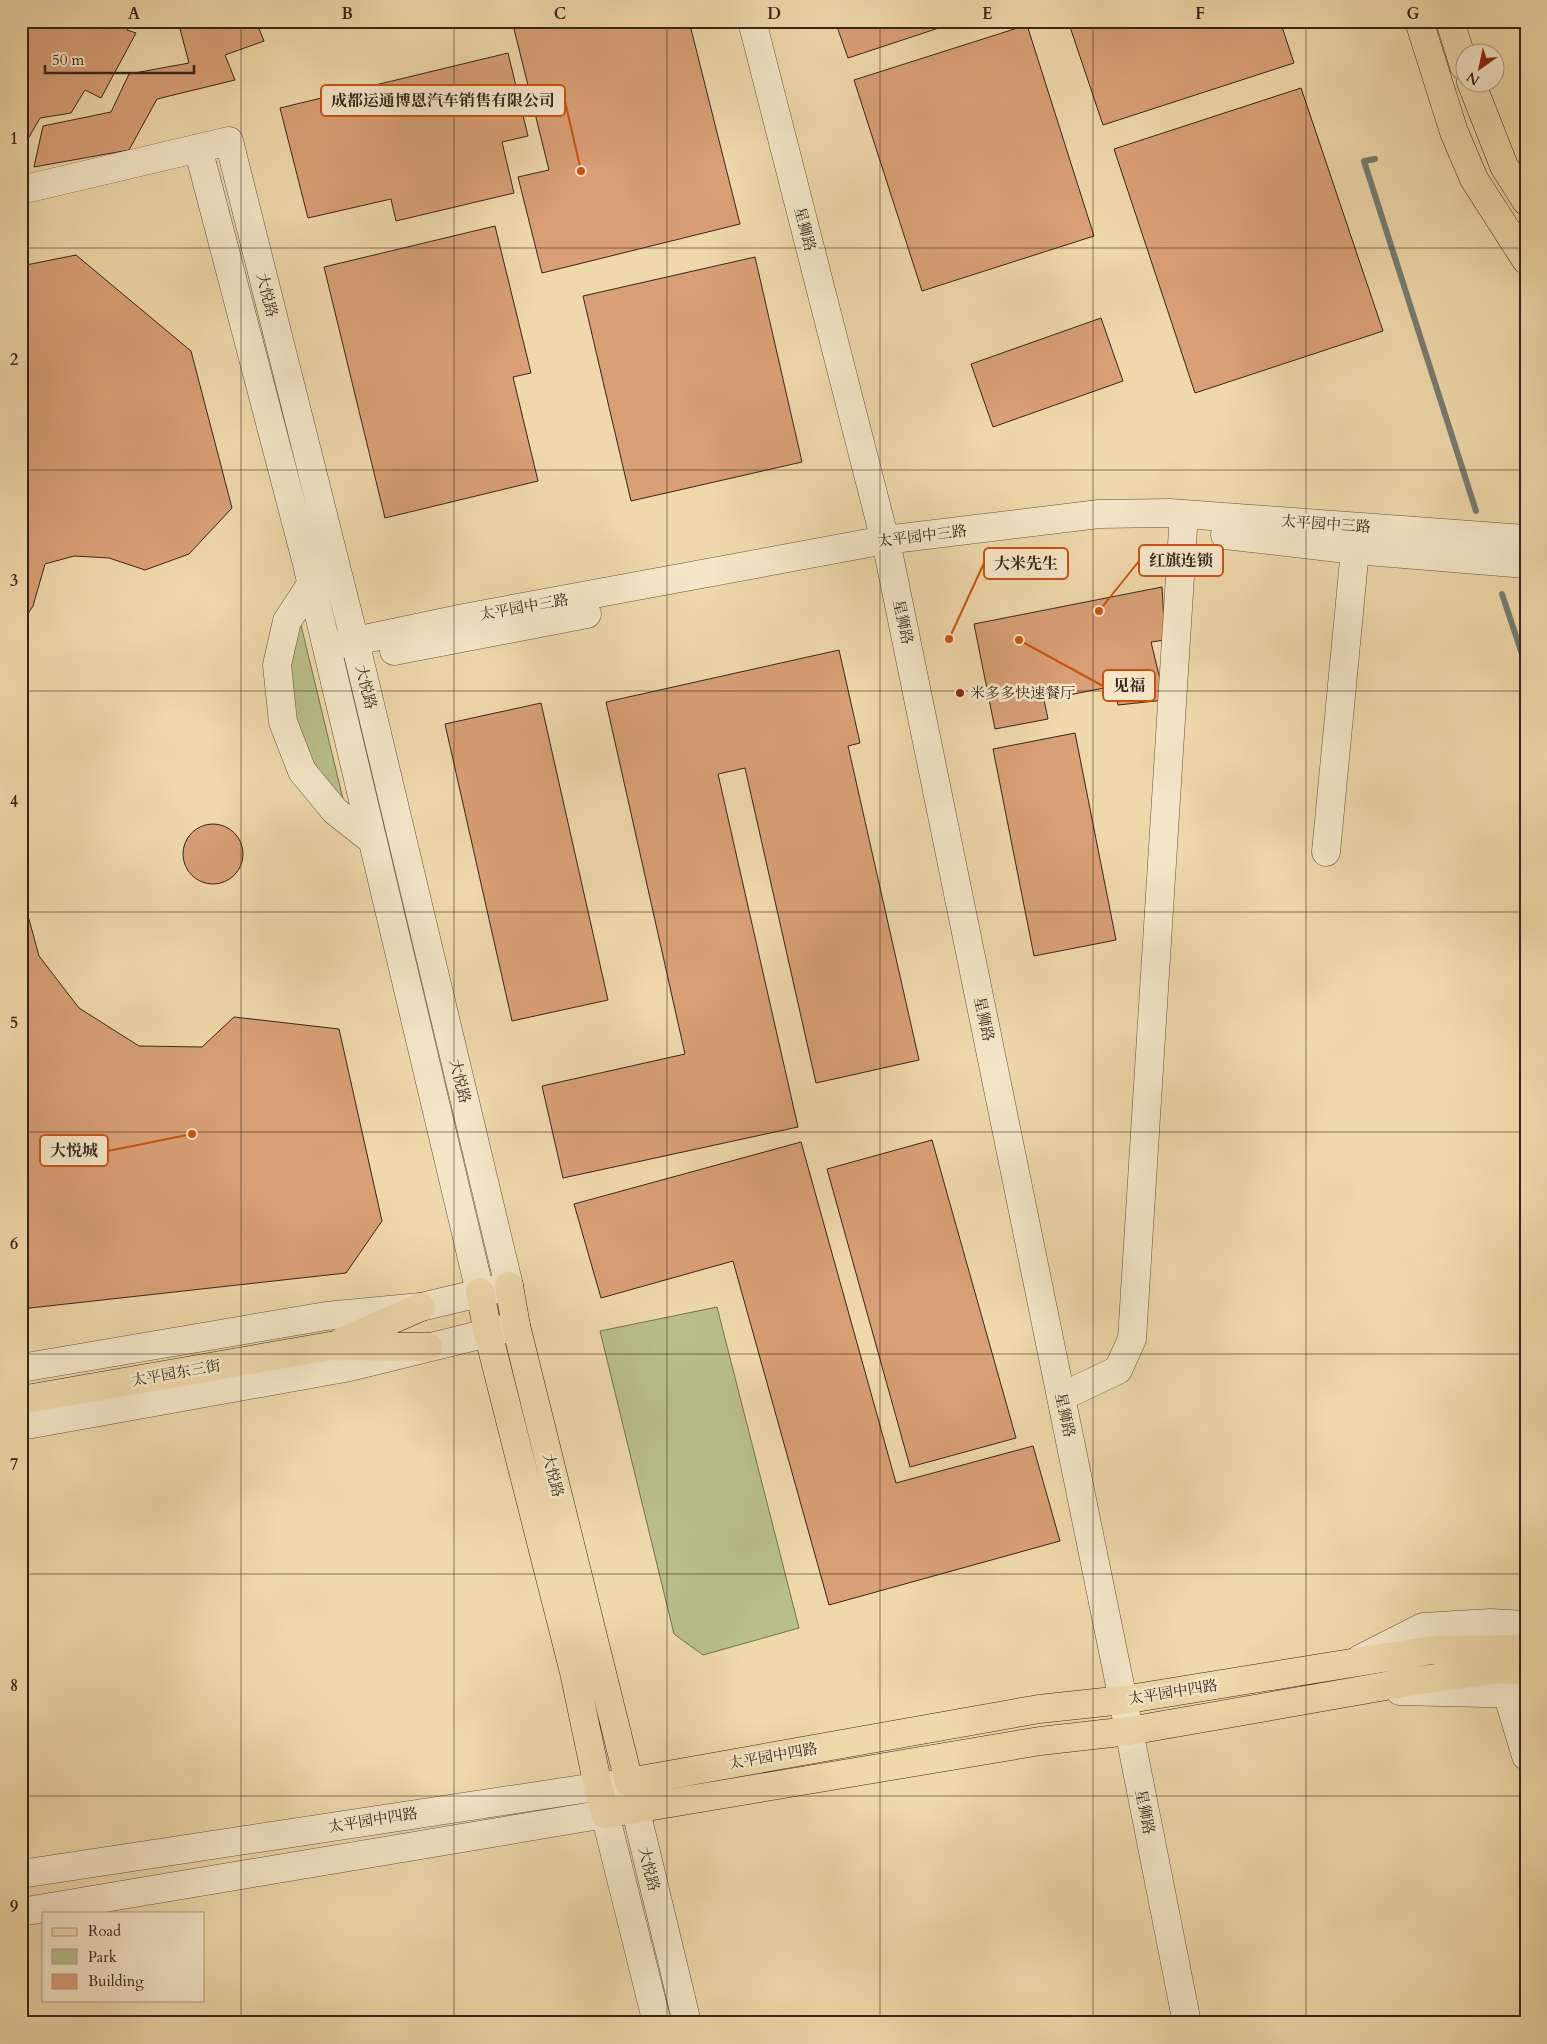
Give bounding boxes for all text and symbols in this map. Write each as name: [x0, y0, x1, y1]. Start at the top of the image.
text: A: [128, 3, 140, 25]
text: B: [341, 3, 353, 25]
text: C: [554, 3, 566, 25]
text: D: [767, 3, 781, 25]
text: E: [982, 3, 992, 25]
text: F: [1195, 3, 1205, 25]
text: G: [1406, 3, 1420, 25]
scale bar: [45, 42, 194, 74]
north arrow: [1454, 42, 1504, 92]
text: 50 m: [52, 50, 84, 70]
text: N: [1463, 67, 1483, 90]
callout: 成都运通博恩汽车销售有限公司: [321, 85, 565, 116]
text: 成都运通博恩汽车销售有限公司: [331, 90, 555, 112]
text: 1: [10, 128, 18, 150]
street label: 星狮路: [790, 205, 820, 253]
street label: 大悦路: [252, 271, 282, 319]
text: 2: [10, 349, 18, 371]
street label: 太平园中三路: [1280, 511, 1372, 537]
street label: 太平园中三路: [876, 521, 968, 551]
callout: 红旗连锁: [1139, 545, 1223, 576]
callout: 大米先生: [984, 548, 1068, 579]
text: 红旗连锁: [1149, 550, 1213, 572]
text: 大米先生: [994, 553, 1058, 575]
text: 3: [10, 570, 18, 592]
street label: 太平园中三路: [478, 589, 570, 625]
street label: 星狮路: [889, 598, 917, 646]
street label: 大悦路: [351, 663, 381, 711]
callout: 见福: [1103, 670, 1155, 701]
text: 见福: [1113, 675, 1145, 697]
place label: 米多多快速餐厅: [970, 683, 1075, 703]
marker: 米多多快速餐厅: [954, 687, 966, 699]
text: 4: [10, 791, 18, 813]
street label: 星狮路: [970, 995, 998, 1043]
text: 5: [10, 1012, 18, 1034]
street label: 大悦路: [445, 1057, 475, 1105]
callout: 大悦城: [40, 1135, 108, 1166]
text: 大悦城: [50, 1140, 98, 1162]
text: 6: [10, 1233, 18, 1255]
street label: 太平园东三街: [130, 1355, 222, 1391]
street label: 星狮路: [1051, 1391, 1079, 1439]
street label: 大悦路: [538, 1451, 568, 1499]
text: 7: [10, 1454, 18, 1476]
text: 8: [10, 1675, 18, 1697]
street label: 太平园中四路: [1127, 1675, 1219, 1709]
street label: 太平园中四路: [727, 1738, 819, 1774]
street label: 星狮路: [1131, 1788, 1159, 1836]
street label: 太平园中四路: [327, 1803, 419, 1837]
street label: 大悦路: [634, 1845, 664, 1893]
text: 9: [10, 1896, 18, 1918]
legend: [42, 1912, 205, 2002]
text: Road: [88, 1921, 121, 1941]
text: Park: [88, 1947, 117, 1967]
text: Building: [88, 1971, 144, 1991]

